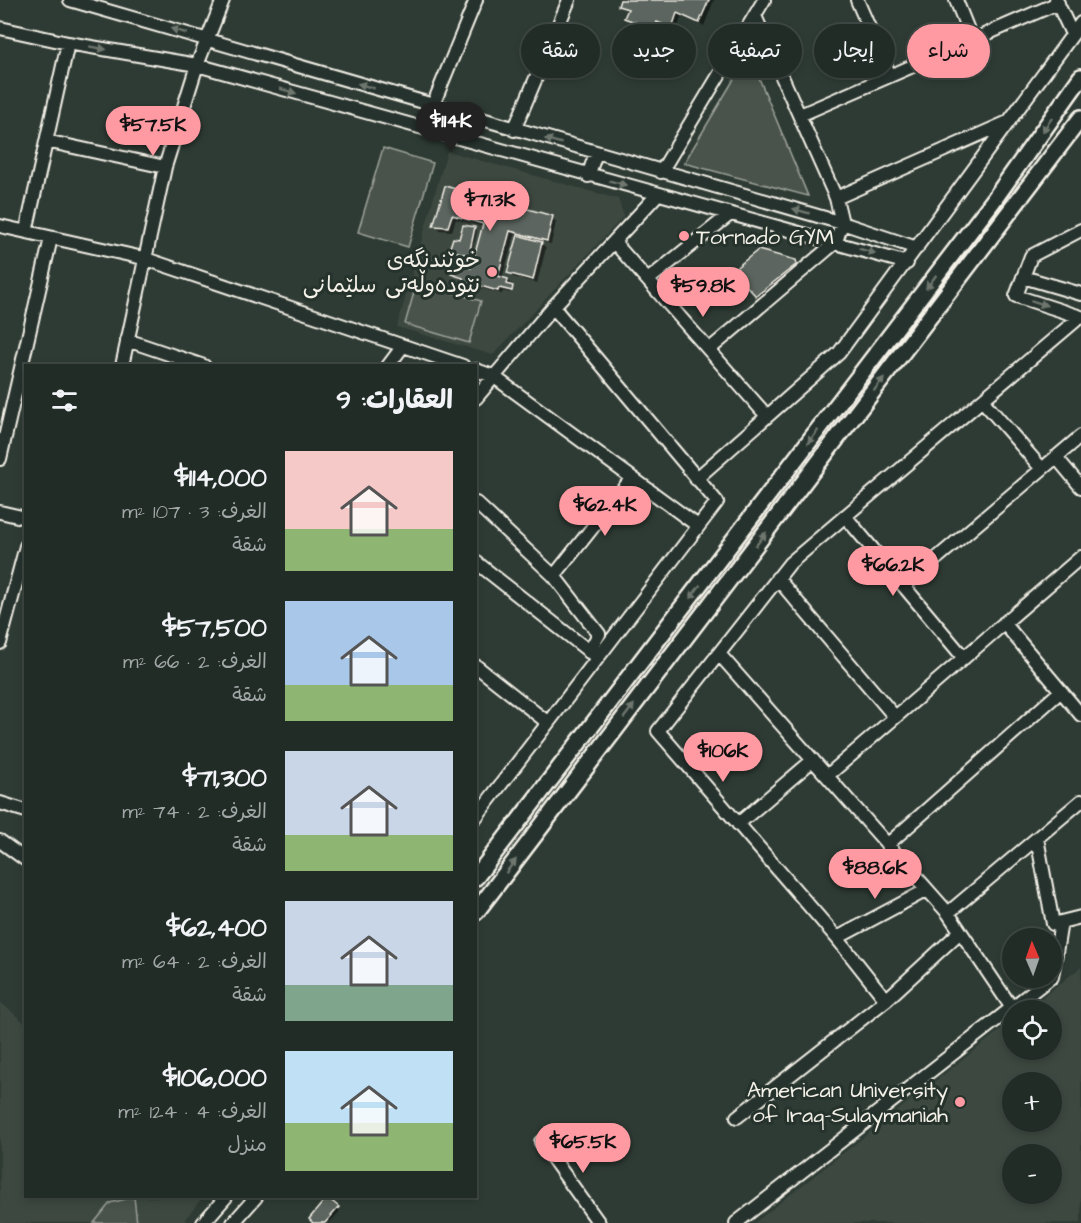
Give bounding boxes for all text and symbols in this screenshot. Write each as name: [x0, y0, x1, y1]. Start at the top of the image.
chip: شقة: [521, 24, 600, 78]
chip: جديد: [612, 24, 696, 78]
chip: تصفية: [708, 24, 802, 78]
chip: إيجار: [814, 24, 895, 78]
chip: شراء: [907, 24, 990, 78]
one-way arrow: [170, 26, 188, 35]
one-way arrow: [89, 44, 108, 53]
one-way arrow: [357, 81, 375, 90]
one-way arrow: [279, 87, 297, 96]
pin: $114K: [409, 102, 493, 153]
pin: $57.5K: [104, 106, 202, 157]
text: $114K: [430, 107, 472, 135]
text: $57.5K: [120, 111, 186, 139]
one-way arrow: [1041, 117, 1053, 133]
one-way arrow: [544, 136, 562, 145]
one-way arrow: [608, 179, 627, 189]
pin: $71.3K: [441, 181, 539, 232]
text: $71.3K: [464, 186, 516, 214]
one-way arrow: [792, 206, 810, 215]
place label: Tornado GYM: [696, 222, 834, 253]
marker: Tornado GYM: [677, 229, 691, 243]
place label: خوێندنگەی نێوده‌وڵه‌تی سلێمانی: [303, 245, 480, 301]
one-way arrow: [858, 247, 876, 256]
marker: خوێندنگەی نێوده‌وڵه‌تی سلێمانی: [485, 265, 499, 279]
pin: $59.8K: [654, 267, 752, 318]
text: $59.8K: [671, 272, 735, 300]
one-way arrow: [925, 274, 938, 290]
one-way arrow: [1030, 299, 1048, 309]
one-way arrow: [873, 376, 885, 392]
text: العقارات: 9: [336, 382, 453, 418]
icon: filters: [48, 384, 81, 417]
one-way arrow: [807, 429, 819, 445]
text: $114,000: [174, 460, 267, 496]
icon: home: [333, 475, 405, 547]
pin: $62.4K: [556, 486, 654, 537]
text: $62.4K: [573, 491, 637, 519]
text: الغرف: 3 · 107 m²: [122, 498, 267, 526]
text: شقة: [232, 531, 267, 559]
one-way arrow: [754, 531, 767, 547]
pin: $66.2K: [844, 546, 942, 597]
text: $66.2K: [862, 551, 924, 579]
one-way arrow: [688, 584, 701, 600]
text: $57,500: [162, 610, 267, 646]
icon: home: [333, 625, 405, 697]
text: الغرف: 2 · 66 m²: [123, 648, 267, 676]
text: شقة: [232, 681, 267, 709]
one-way arrow: [623, 703, 635, 718]
pin: $106K: [681, 732, 765, 783]
text: $106K: [698, 737, 748, 765]
text: $71,300: [183, 760, 267, 796]
icon: home: [333, 775, 405, 847]
text: الغرف: 2 · 74 m²: [122, 798, 267, 826]
text: شقة: [232, 831, 267, 859]
pin: $88.6K: [826, 849, 924, 900]
text: $88.6K: [843, 854, 907, 882]
one-way arrow: [505, 858, 517, 874]
text: $62,400: [166, 910, 267, 946]
icon: home: [333, 925, 405, 997]
north arrow: [1002, 928, 1062, 988]
map controls: [1002, 928, 1062, 1204]
text: الغرف: 2 · 64 m²: [122, 948, 267, 976]
text: شقة: [232, 981, 267, 1009]
button: locate: [1002, 1000, 1062, 1060]
text: $106,000: [163, 1060, 267, 1096]
button: +: [1002, 1072, 1062, 1132]
icon: home: [333, 1075, 405, 1147]
place label: American University of Iraq-Sulaymaniah: [747, 1075, 948, 1132]
marker: American University of Iraq-Sulaymaniah: [953, 1095, 967, 1109]
text: الغرف: 4 · 124 m²: [118, 1098, 267, 1126]
pin: $65.5K: [534, 1123, 632, 1174]
text: $65.5K: [550, 1128, 616, 1156]
text: منزل: [228, 1131, 267, 1159]
button: −: [1002, 1144, 1062, 1204]

